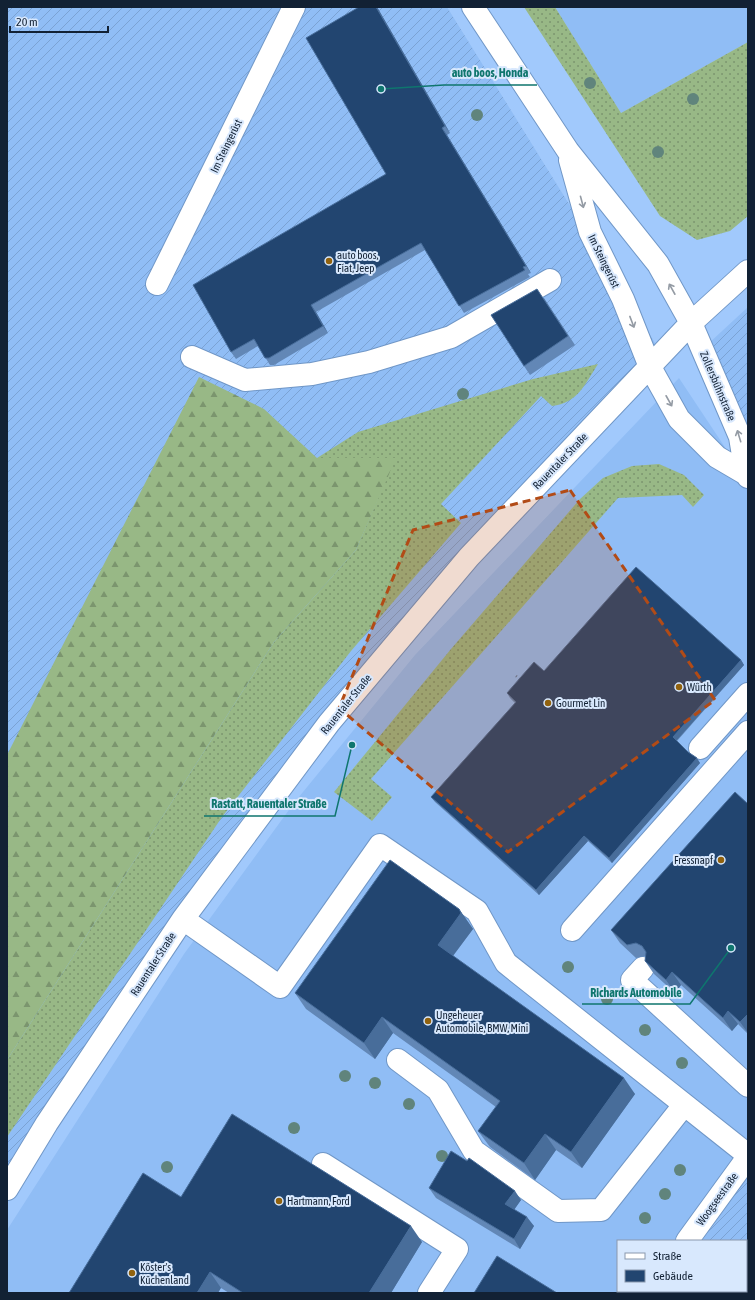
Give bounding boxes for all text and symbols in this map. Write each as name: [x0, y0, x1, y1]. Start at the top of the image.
scale bar: [10, 8, 108, 34]
text: 20 m: [16, 15, 38, 29]
callout: auto boos, Honda: [444, 61, 537, 85]
text: auto boos, Honda: [452, 66, 529, 80]
street label: Im Steingerüst: [208, 117, 244, 175]
one-way arrow: [579, 195, 586, 208]
street label: Im Steingerüst: [586, 232, 622, 290]
place label: auto boos, Fiat, Jeep: [337, 249, 379, 274]
marker: auto boos, Fiat, Jeep: [324, 256, 334, 266]
one-way arrow: [668, 283, 676, 295]
one-way arrow: [629, 315, 637, 327]
street label: Zollersbühnstraße: [698, 349, 738, 423]
one-way arrow: [666, 395, 673, 407]
one-way arrow: [735, 429, 742, 442]
street label: Rauentaler Straße: [530, 431, 590, 491]
street label: Rauentaler Straße: [318, 672, 374, 736]
place label: Würth: [687, 681, 712, 693]
marker: Würth: [674, 682, 684, 692]
place label: Gourmet Lin: [556, 697, 605, 709]
marker: Gourmet Lin: [543, 698, 553, 708]
callout: Rastatt, Rauentaler Straße: [204, 792, 335, 816]
text: Rastatt, Rauentaler Straße: [211, 797, 327, 811]
place label: Fressnapf: [674, 854, 713, 866]
marker: Fressnapf: [716, 855, 726, 865]
street label: Rauentaler Straße: [128, 930, 178, 998]
callout: Richards Automobile: [582, 980, 690, 1004]
text: Richards Automobile: [590, 986, 682, 1000]
place label: Ungeheuer Automobile, BMW, Mini: [436, 1009, 528, 1034]
marker: Ungeheuer Automobile, BMW, Mini: [423, 1016, 433, 1026]
street label: Woogseestraße: [694, 1170, 740, 1228]
place label: Hartmann, Ford: [287, 1195, 350, 1207]
marker: Hartmann, Ford: [274, 1196, 284, 1206]
legend: [617, 1240, 747, 1292]
text: Straße: [653, 1249, 681, 1263]
place label: Köster's Küchenland: [140, 1261, 189, 1286]
marker: Köster's Küchenland: [127, 1268, 137, 1278]
text: Gebäude: [653, 1269, 693, 1283]

